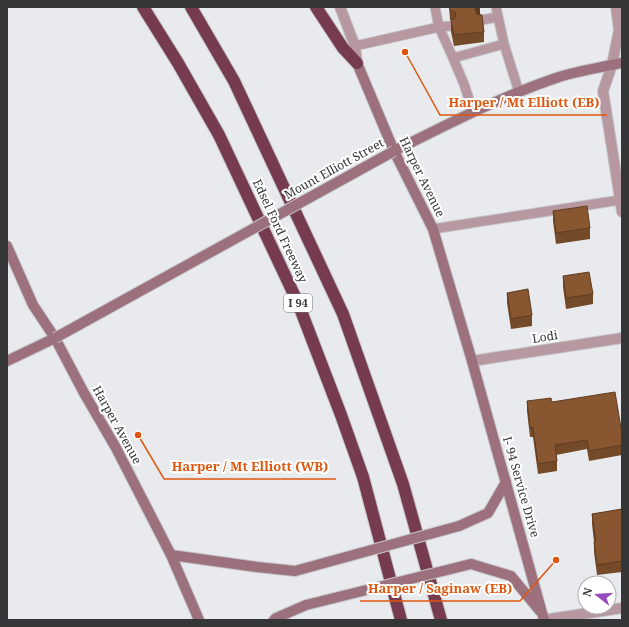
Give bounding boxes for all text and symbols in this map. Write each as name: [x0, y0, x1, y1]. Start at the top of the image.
callout: Harper / Mt Elliott (EB): [440, 90, 607, 115]
text: Harper / Mt Elliott (EB): [448, 93, 600, 111]
street label: Mount Elliott Street: [281, 134, 387, 203]
street label: Harper Avenue: [396, 134, 449, 220]
street label: Edsel Ford Freeway: [249, 176, 312, 286]
road number: I 94: [284, 294, 312, 312]
street label: Lodi: [531, 326, 559, 347]
street label: Harper Avenue: [89, 382, 146, 467]
street label: I- 94 Service Drive: [499, 434, 544, 539]
callout: Harper / Mt Elliott (WB): [164, 454, 336, 479]
text: Harper / Mt Elliott (WB): [172, 457, 328, 475]
north arrow: [577, 575, 617, 615]
callout: Harper / Saginaw (EB): [360, 576, 520, 601]
text: Harper / Saginaw (EB): [368, 579, 512, 597]
text: N: [579, 585, 595, 598]

